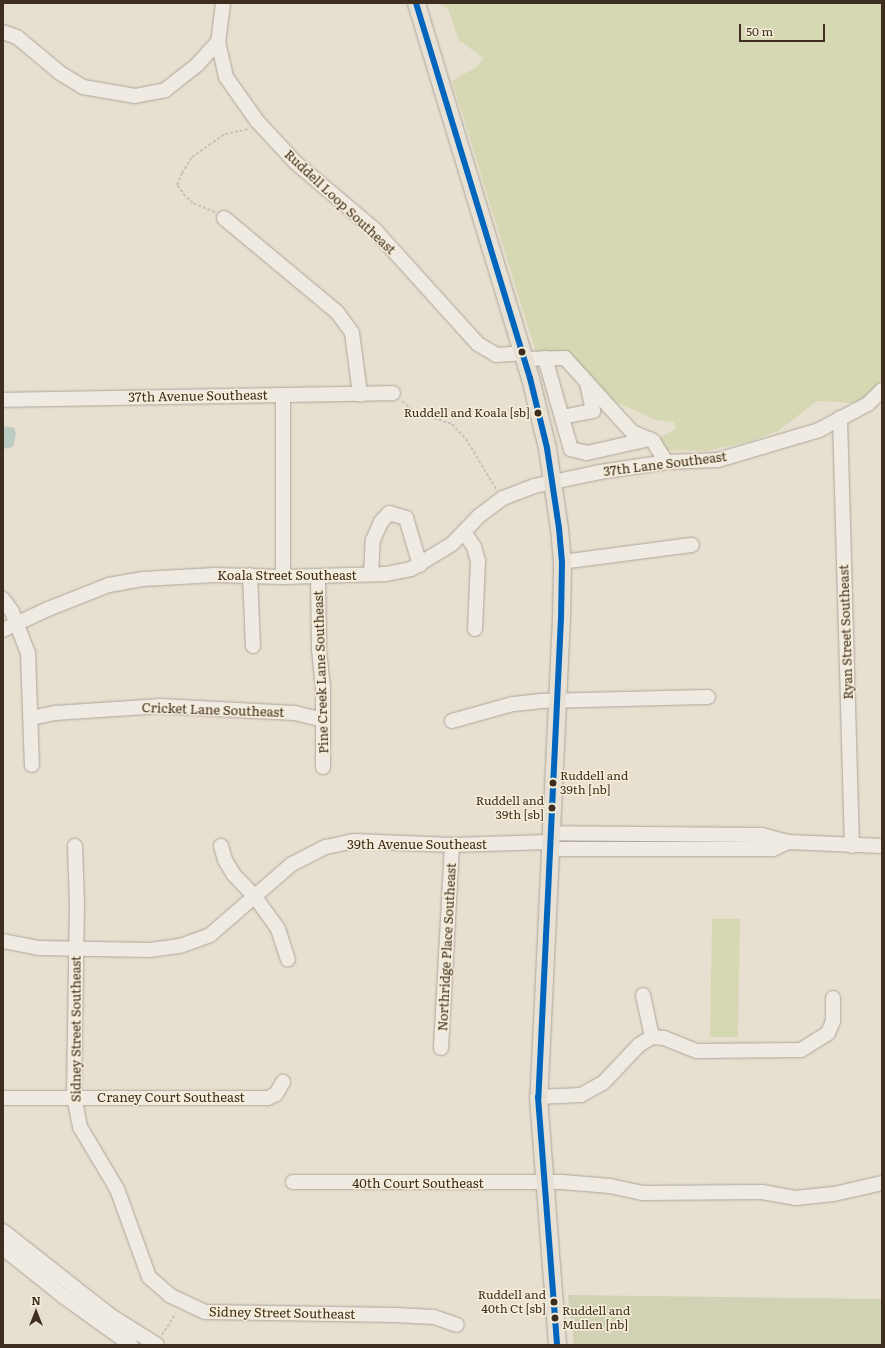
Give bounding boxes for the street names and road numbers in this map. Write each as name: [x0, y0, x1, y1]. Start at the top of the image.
street label: Ruddell Loop Southeast: [281, 146, 399, 258]
street label: 37th Avenue Southeast: [128, 387, 268, 405]
street label: 37th Lane Southeast: [602, 449, 728, 479]
street label: Ryan Street Southeast: [836, 564, 856, 700]
street label: Koala Street Southeast: [217, 567, 357, 583]
street label: Pine Creek Lane Southeast: [310, 590, 332, 754]
street label: Cricket Lane Southeast: [141, 700, 285, 720]
street label: 39th Avenue Southeast: [347, 836, 487, 852]
street label: Northridge Place Southeast: [435, 862, 459, 1032]
street label: Sidney Street Southeast: [68, 956, 84, 1102]
street label: Craney Court Southeast: [97, 1089, 245, 1105]
street label: 40th Court Southeast: [352, 1175, 484, 1191]
street label: Sidney Street Southeast: [209, 1304, 355, 1322]

